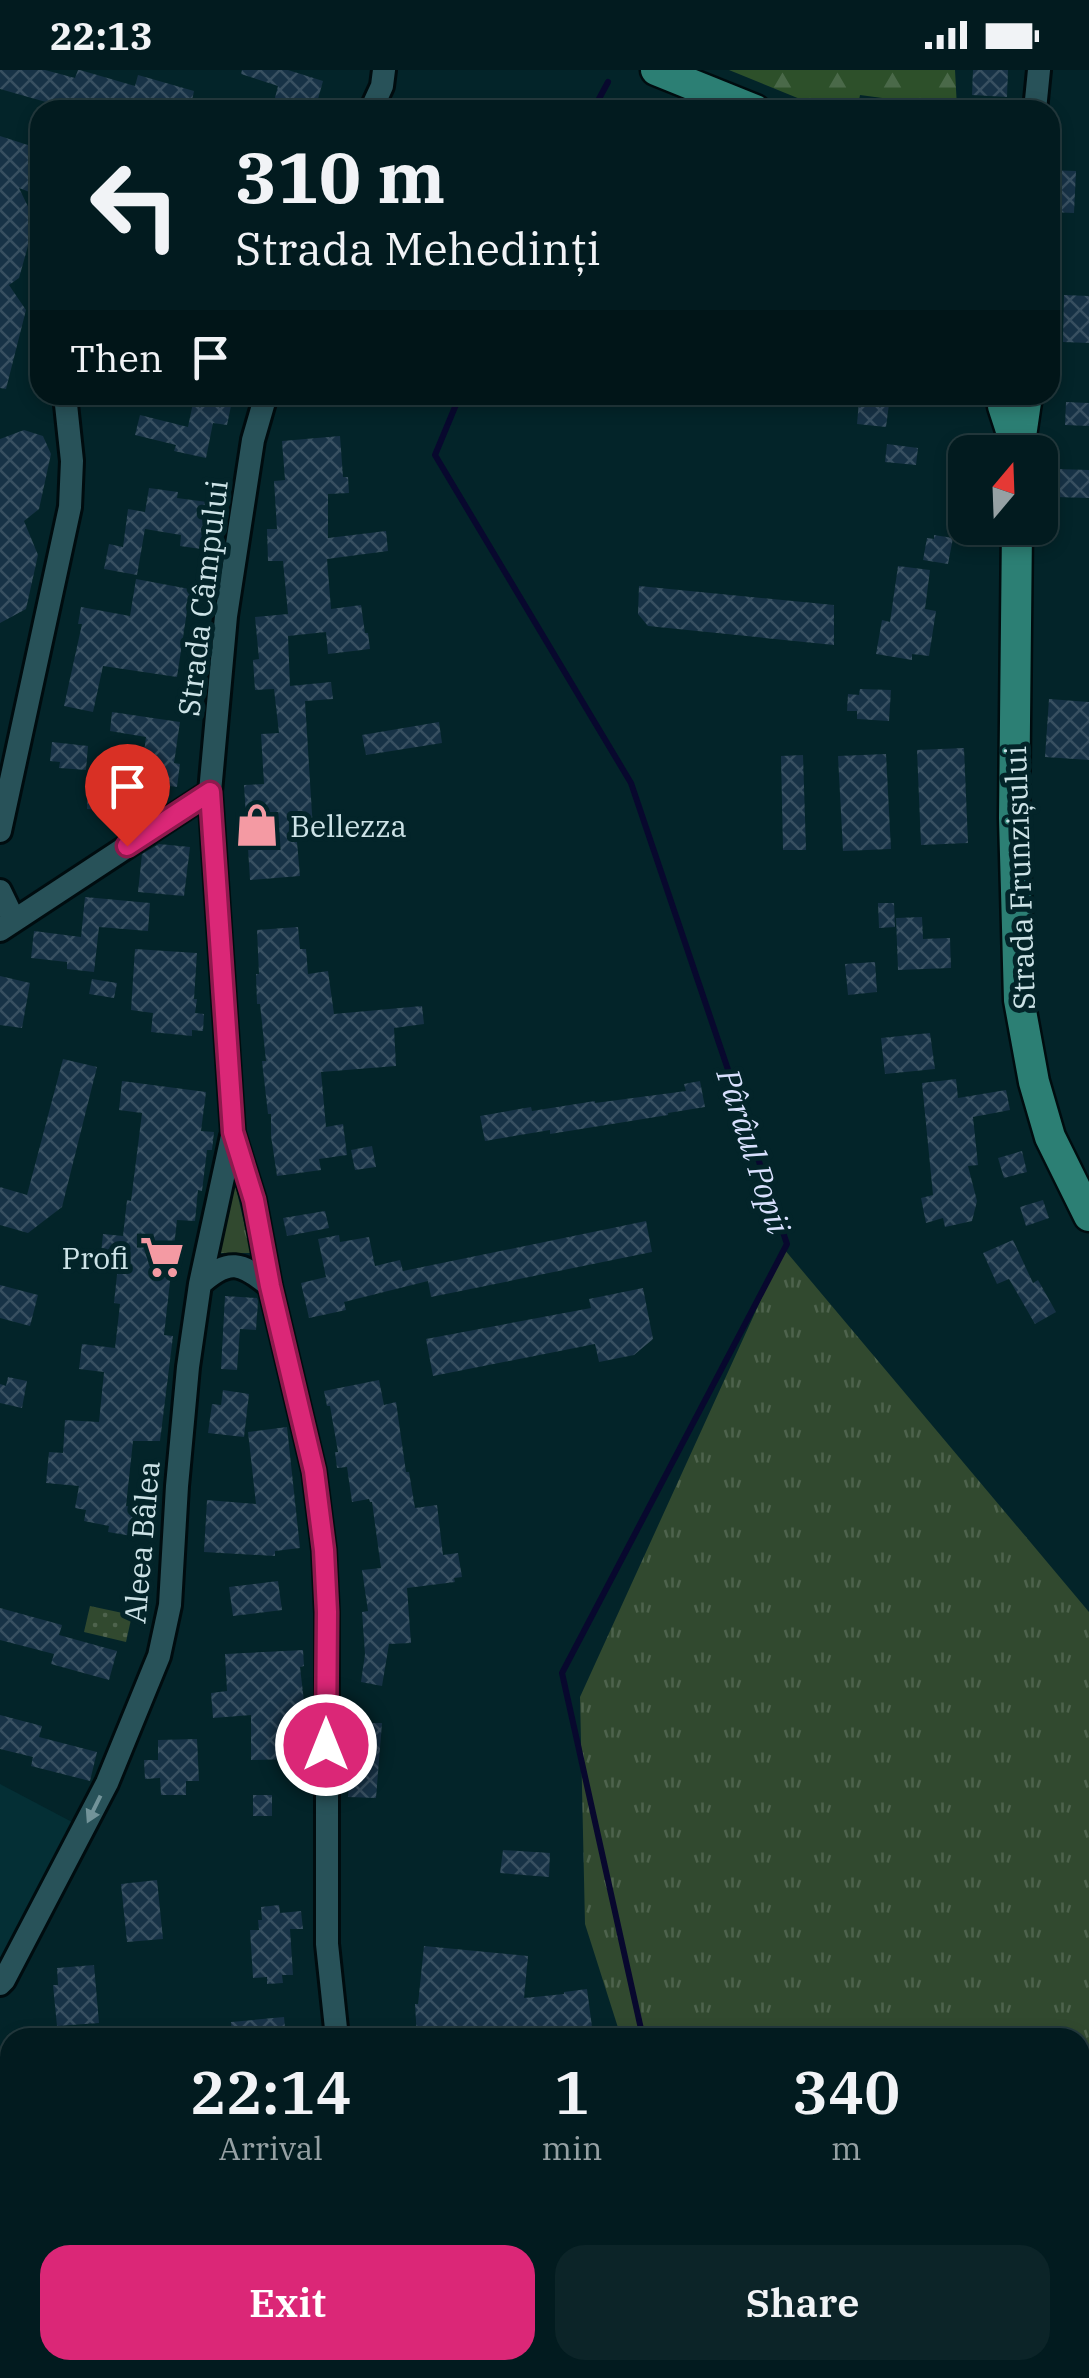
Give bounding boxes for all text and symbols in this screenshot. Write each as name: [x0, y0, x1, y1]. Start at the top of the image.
text: 22:13: [50, 11, 153, 60]
text: 310 m: [235, 131, 445, 222]
icon: left: [70, 140, 200, 270]
text: Strada Mehedinți: [235, 219, 601, 277]
icon: arrive: [183, 330, 238, 385]
text: Then: [70, 333, 163, 382]
north arrow: [948, 435, 1058, 545]
map controls: [948, 435, 1058, 545]
street label: Strada Câmpului: [168, 478, 236, 718]
pin: [85, 744, 170, 847]
street label: Strada Frunzișului: [995, 745, 1043, 1011]
icon: arrive: [100, 759, 155, 814]
shop icon: Bellezza: [233, 801, 281, 849]
place label: Bellezza: [290, 806, 407, 845]
water label: Pârâul Popii: [707, 1062, 800, 1239]
supermarket icon: Profi: [138, 1233, 186, 1281]
place label: Profi: [62, 1238, 129, 1277]
street label: Aleea Bâlea: [114, 1459, 168, 1625]
position arrow: [274, 1693, 378, 1797]
one-way arrow: [85, 1794, 102, 1823]
text: 22:14: [190, 2052, 352, 2131]
text: 1: [554, 2052, 590, 2131]
text: 340: [792, 2052, 900, 2131]
text: Arrival: [219, 2127, 323, 2169]
text: min: [541, 2127, 602, 2169]
text: m: [831, 2127, 861, 2169]
button: Exit: [40, 2245, 535, 2360]
button: Share: [555, 2245, 1050, 2360]

